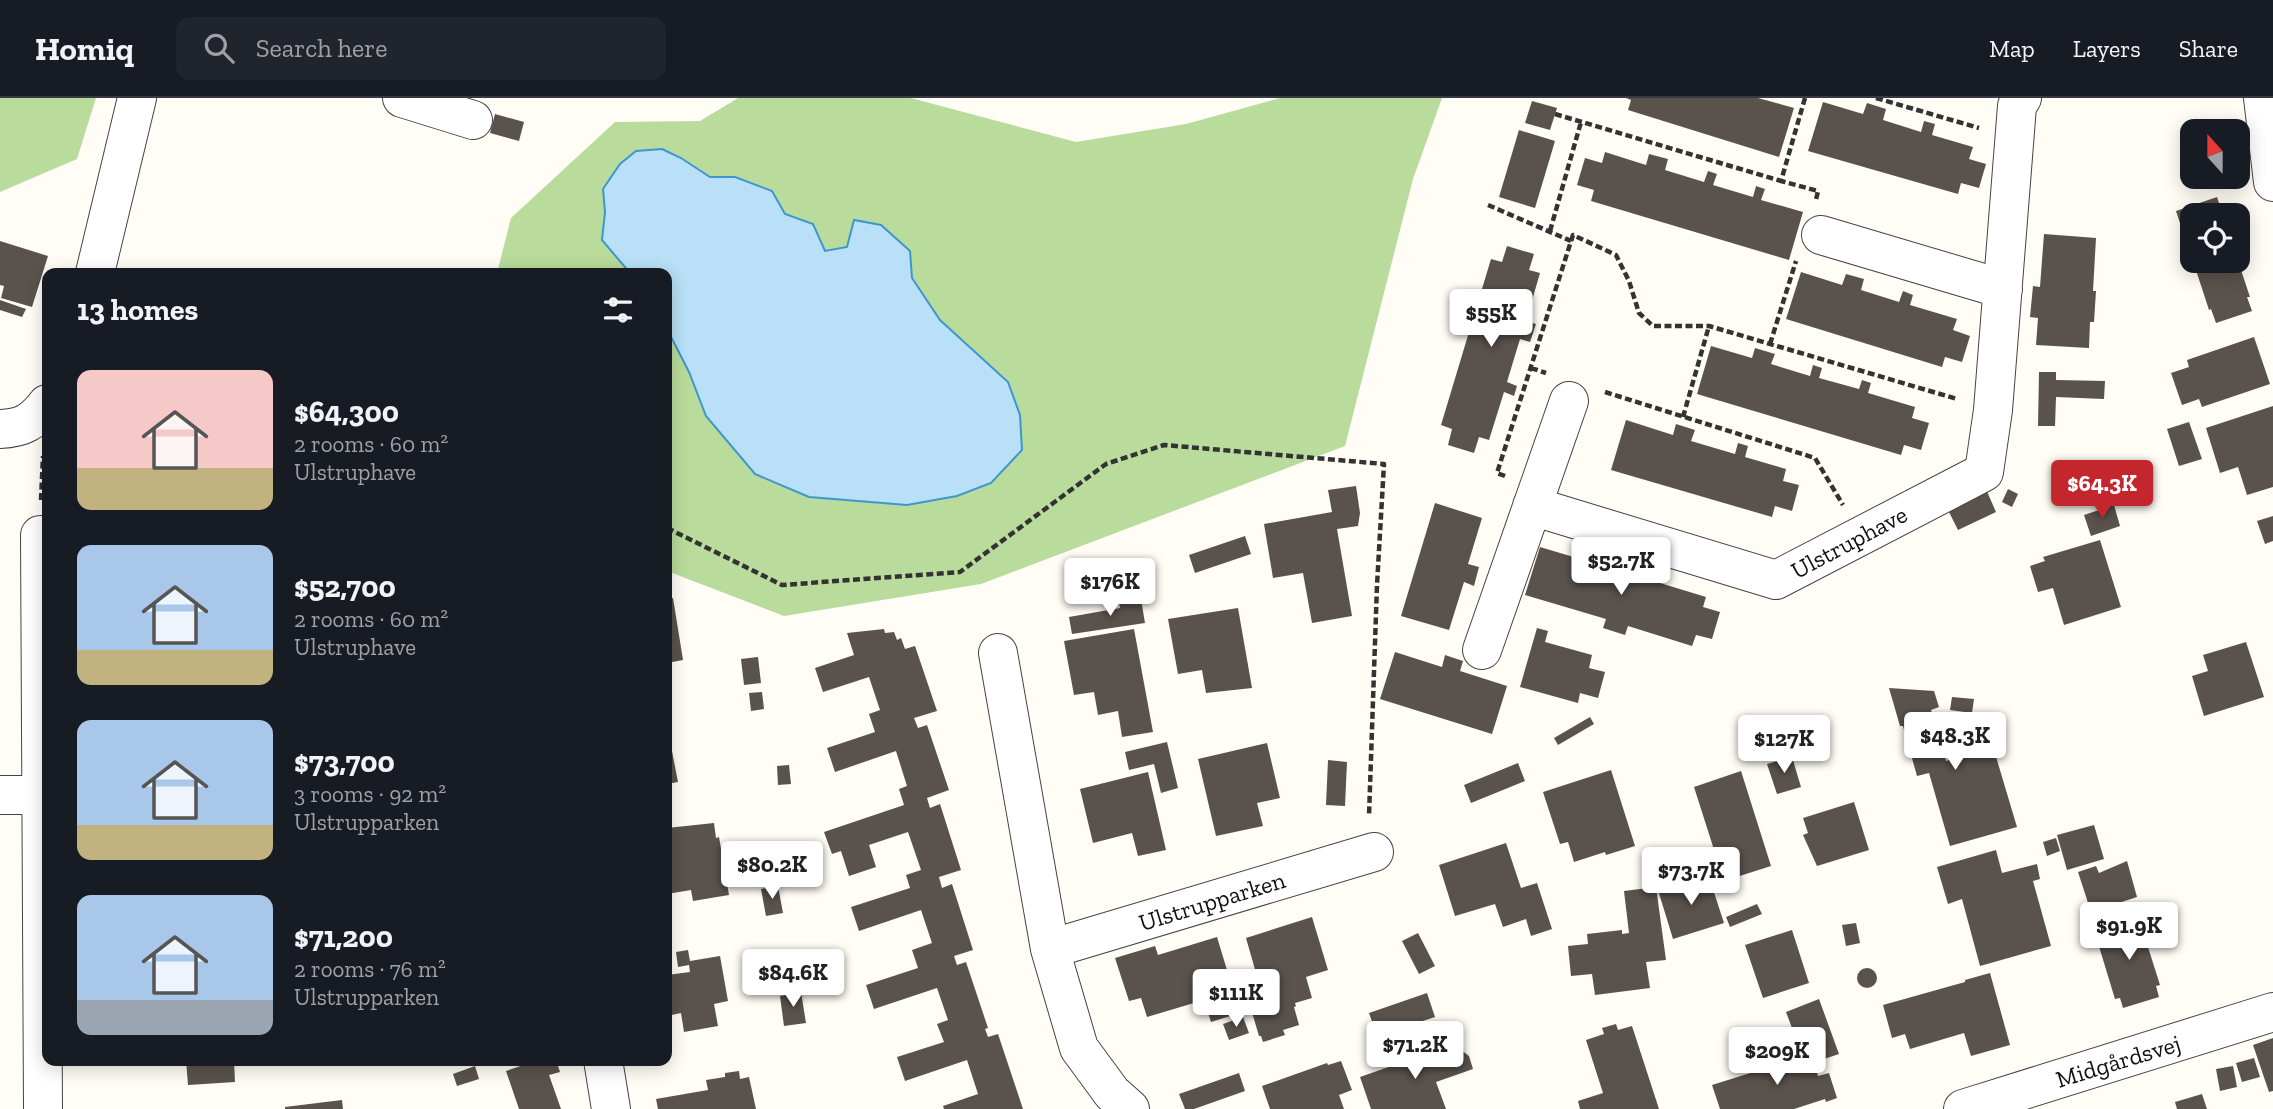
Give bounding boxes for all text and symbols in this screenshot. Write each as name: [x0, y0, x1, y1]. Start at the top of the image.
search box: [176, 17, 666, 80]
text: Homiq: [35, 29, 134, 68]
icon: search: [200, 29, 238, 67]
text: Search here: [256, 32, 387, 64]
text: Map: [1989, 34, 2035, 63]
text: Layers: [2073, 34, 2141, 63]
text: Share: [2179, 34, 2238, 63]
north arrow: [2180, 119, 2250, 189]
map controls: [2180, 119, 2250, 273]
button: locate: [2180, 203, 2250, 273]
pin: $55K: [1450, 289, 1532, 349]
icon: filters: [599, 291, 637, 329]
text: 13 homes: [77, 292, 198, 328]
text: $55K: [1466, 298, 1516, 326]
text: $64,300: [294, 394, 399, 430]
icon: home: [133, 398, 217, 482]
text: 2 rooms · 60 m²: [294, 430, 448, 458]
text: Ulstruphave: [294, 458, 416, 486]
pin: $64.3K: [2045, 460, 2159, 520]
text: $64.3K: [2067, 469, 2137, 497]
street label: Ulstruphave: [1786, 499, 1912, 585]
pin: $52.7K: [1564, 538, 1678, 597]
text: $52.7K: [1587, 546, 1655, 574]
pin: $176K: [1061, 559, 1159, 618]
text: $176K: [1080, 567, 1140, 595]
text: $52,700: [294, 569, 396, 605]
icon: home: [133, 573, 217, 657]
text: 2 rooms · 60 m²: [294, 605, 448, 633]
text: Ulstruphave: [294, 633, 416, 661]
pin: $48.3K: [1898, 712, 2012, 772]
pin: $127K: [1735, 716, 1833, 775]
text: $48.3K: [1920, 721, 1990, 749]
text: $127K: [1754, 724, 1814, 752]
text: $73,700: [294, 744, 395, 780]
icon: home: [133, 748, 217, 832]
text: 3 rooms · 92 m²: [294, 780, 446, 808]
text: Ulstrupparken: [294, 808, 439, 836]
pin: $80.2K: [715, 842, 829, 901]
pin: $73.7K: [1634, 848, 1748, 907]
text: $80.2K: [737, 850, 807, 878]
text: $73.7K: [1658, 856, 1724, 884]
street label: Ulstrupparken: [1135, 865, 1289, 937]
pin: $91.9K: [2072, 902, 2186, 962]
text: $91.9K: [2096, 911, 2162, 939]
text: $71,200: [294, 919, 393, 955]
icon: home: [133, 923, 217, 1007]
pin: $84.6K: [736, 950, 850, 1009]
text: 2 rooms · 76 m²: [294, 955, 446, 983]
text: $84.6K: [758, 958, 828, 986]
pin: $111K: [1187, 970, 1285, 1029]
text: $111K: [1209, 978, 1263, 1006]
text: Ulstrupparken: [294, 983, 439, 1011]
pin: $71.2K: [1358, 1021, 1472, 1081]
pin: $209K: [1728, 1028, 1826, 1087]
street label: Midgårdsvej: [2052, 1028, 2184, 1094]
text: $71.2K: [1382, 1030, 1448, 1058]
text: $209K: [1745, 1036, 1809, 1064]

